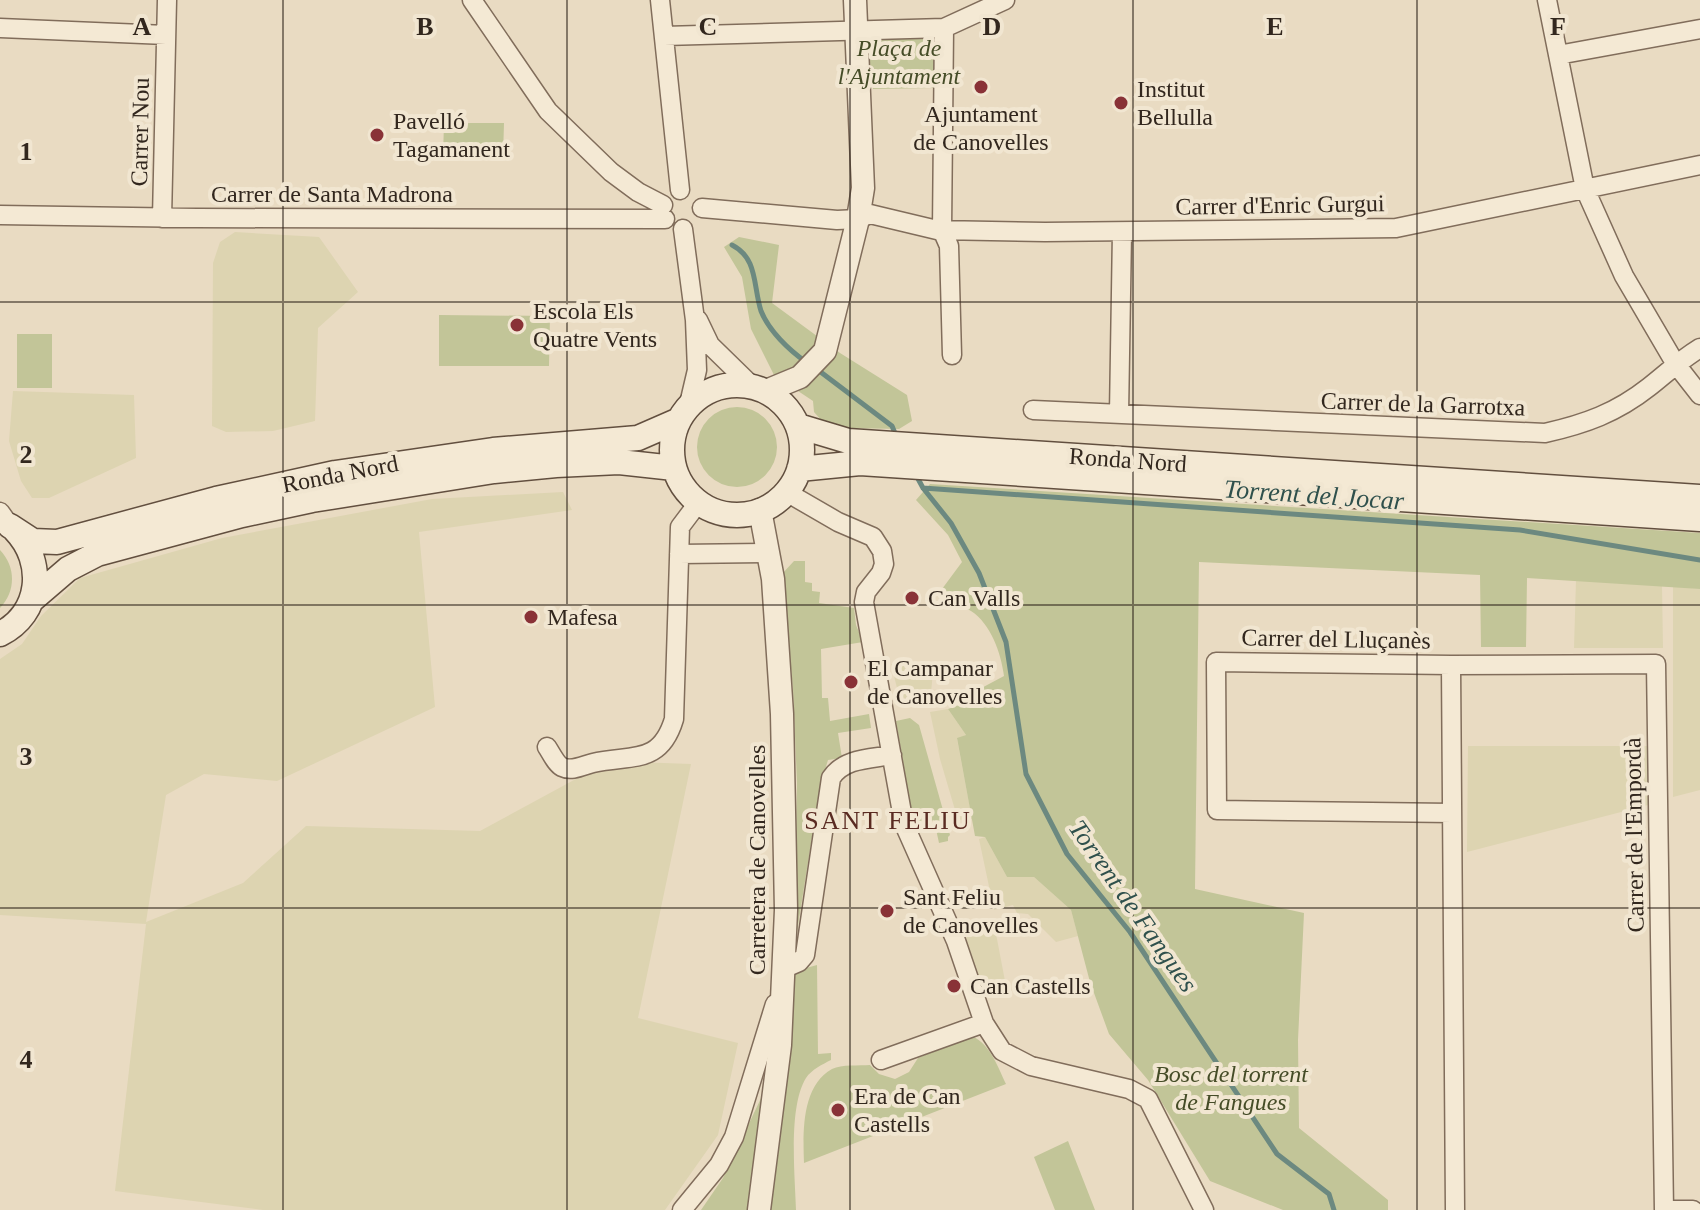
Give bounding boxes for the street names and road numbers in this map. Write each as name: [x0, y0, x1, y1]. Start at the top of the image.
street label: Carrer Nou: [126, 77, 154, 187]
street label: Carrer de Santa Madrona: [211, 181, 453, 207]
street label: Carrer d'Enric Gurgui: [1175, 190, 1385, 220]
street label: Carrer de la Garrotxa: [1320, 387, 1526, 421]
street label: Ronda Nord: [1068, 443, 1188, 477]
street label: Ronda Nord: [280, 450, 400, 498]
street label: Carrer del Lluçanès: [1241, 624, 1431, 654]
street label: Carrer de l'Empordà: [1619, 737, 1649, 933]
street label: Carretera de Canovelles: [744, 745, 770, 975]

